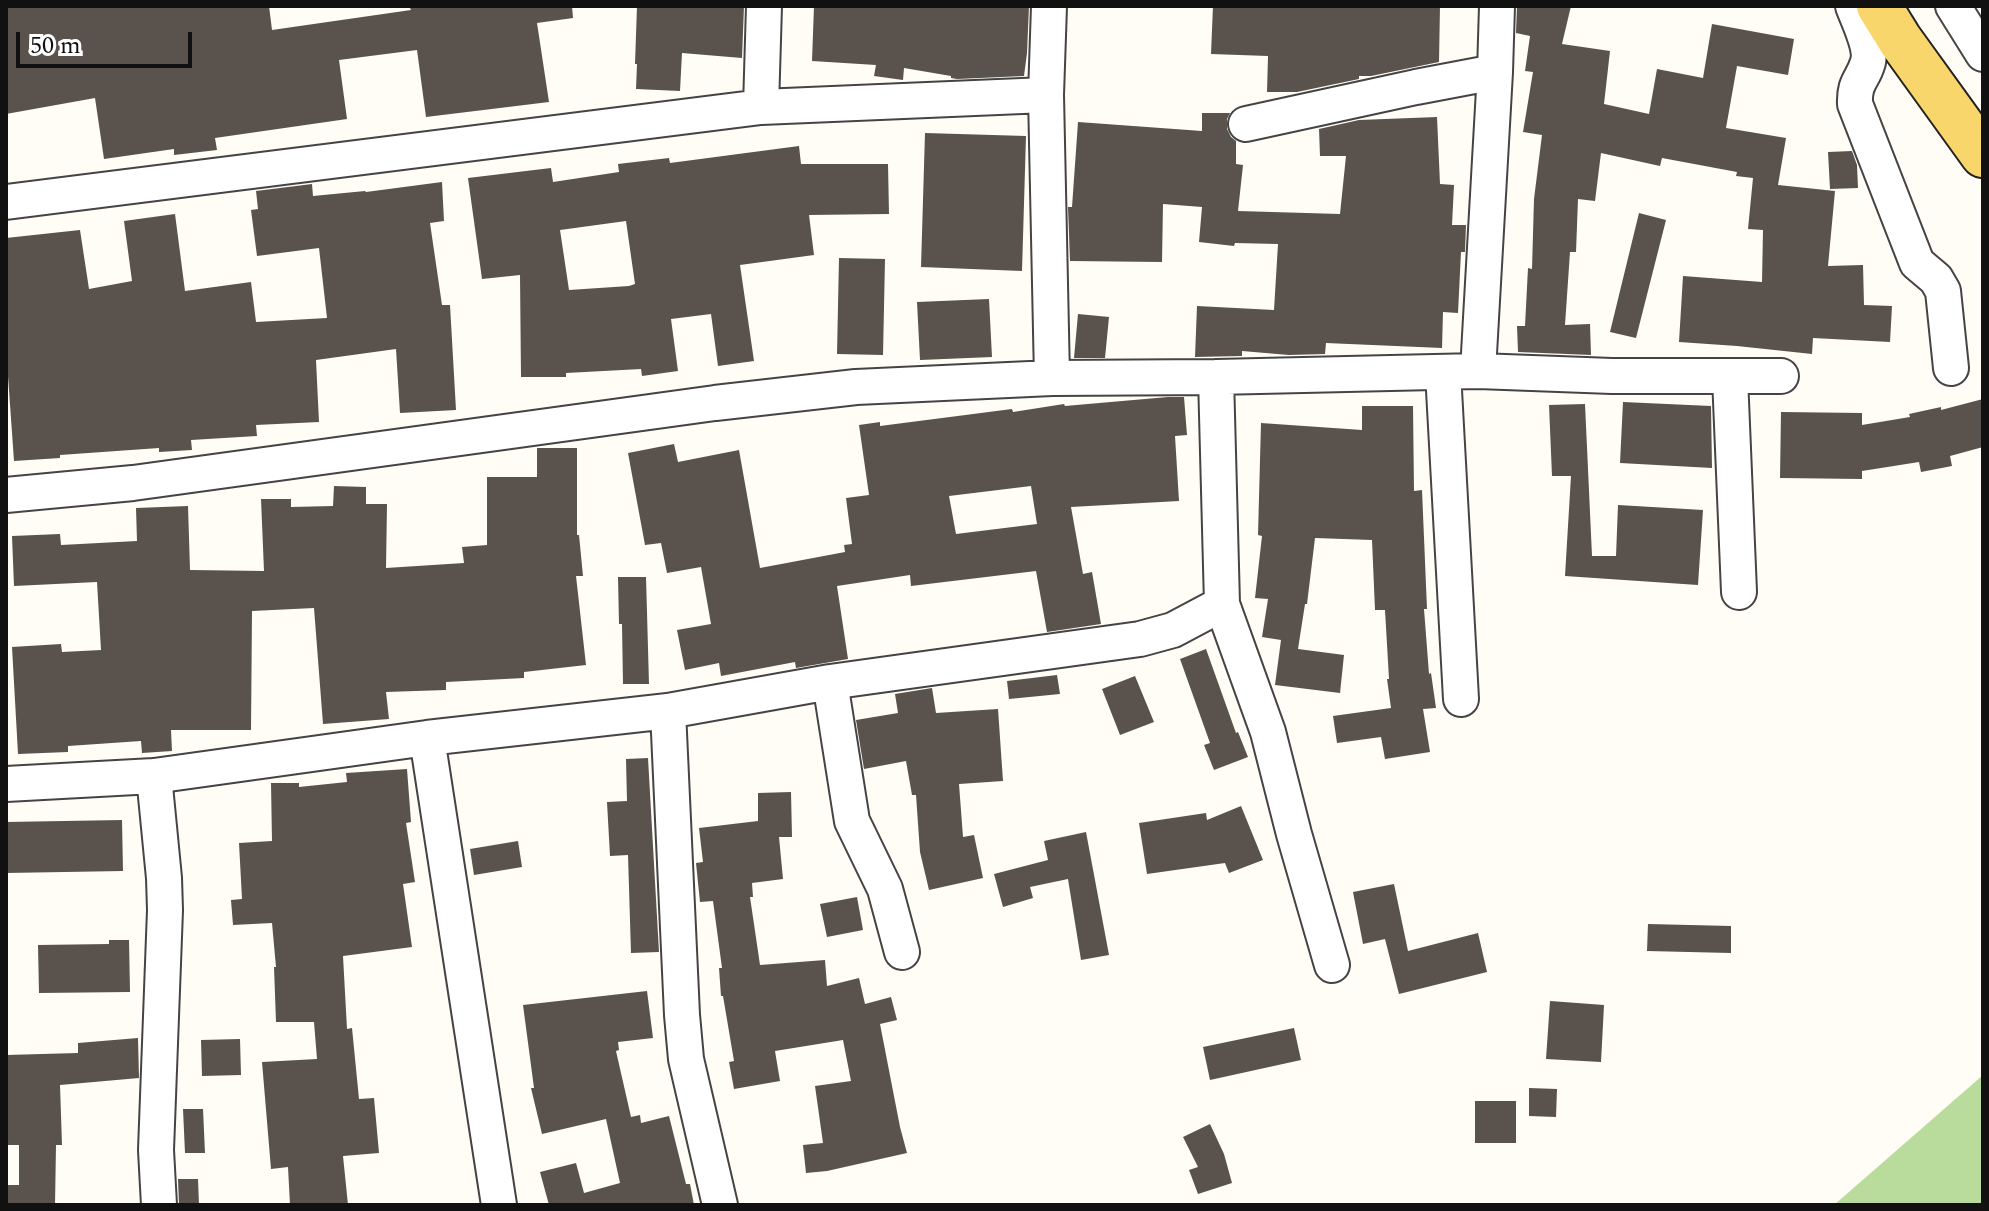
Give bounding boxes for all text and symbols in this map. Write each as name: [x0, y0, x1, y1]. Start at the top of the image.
scale bar: [20, 16, 196, 66]
text: 50 m: [30, 28, 81, 64]

